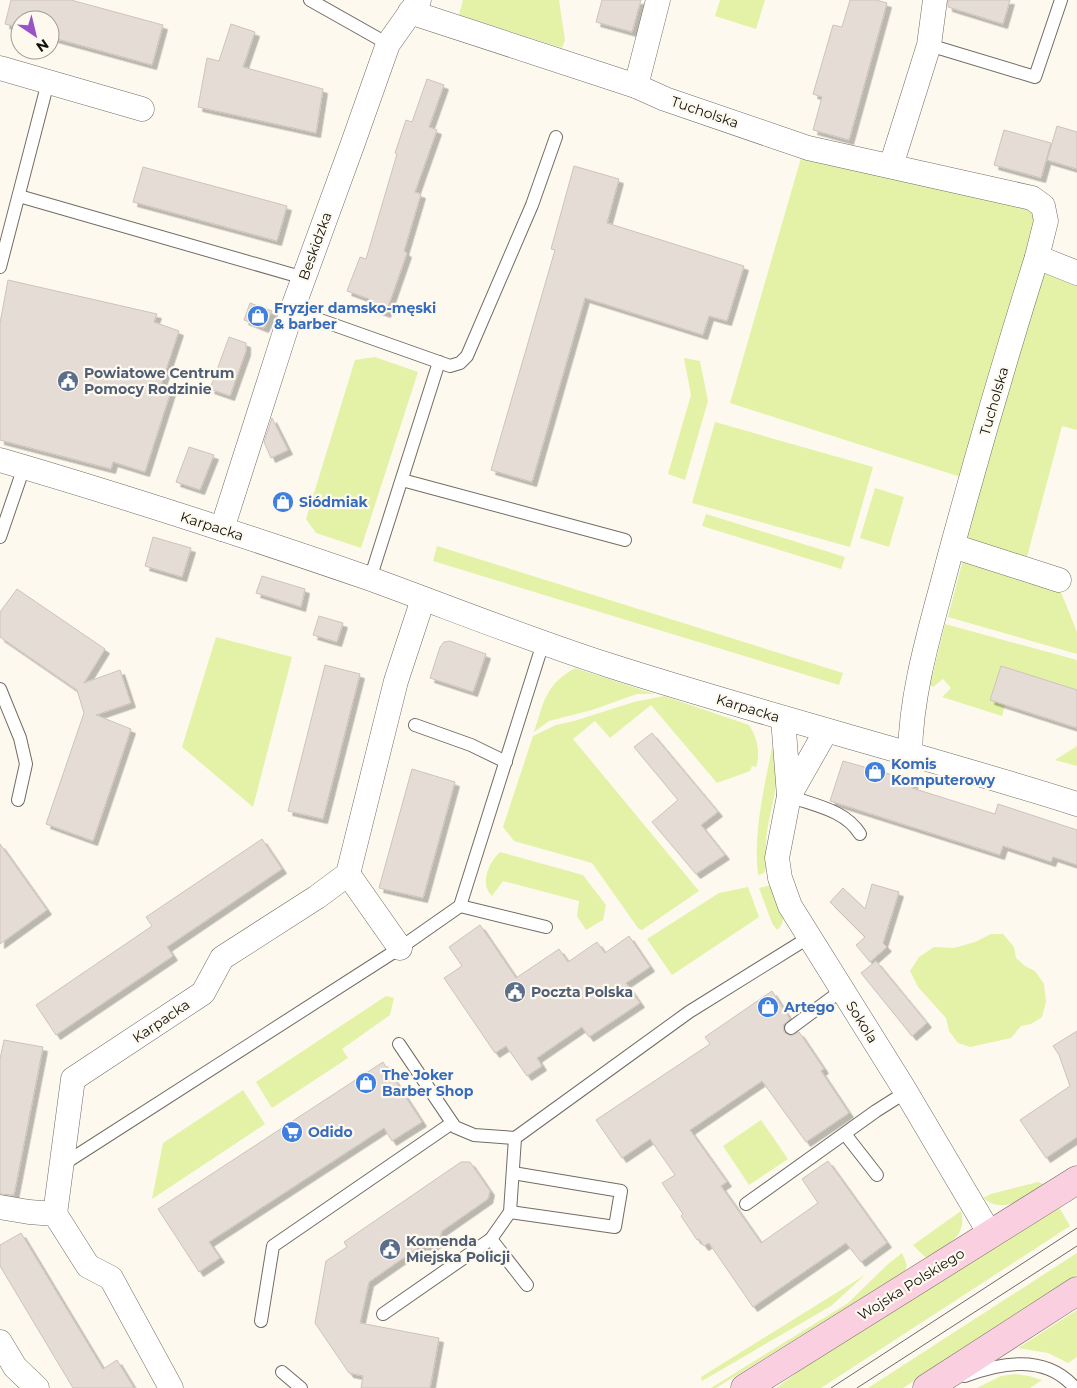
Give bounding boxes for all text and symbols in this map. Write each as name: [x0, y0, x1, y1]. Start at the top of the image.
north arrow: [10, 10, 60, 60]
text: N: [33, 35, 52, 56]
street label: Tucholska: [669, 92, 741, 132]
street label: Beskidzka: [294, 210, 336, 282]
place label: Fryzjer damsko-męski & barber: [274, 299, 436, 333]
shop icon: Fryzjer damsko-męski & barber: [246, 304, 270, 328]
place label: Powiatowe Centrum Pomocy Rodzinie: [84, 364, 234, 398]
street label: Tucholska: [976, 365, 1012, 437]
public building icon: Powiatowe Centrum Pomocy Rodzinie: [56, 369, 80, 393]
shop icon: Siódmiak: [271, 490, 295, 514]
place label: Siódmiak: [299, 493, 369, 511]
street label: Karpacka: [178, 507, 246, 545]
street label: Karpacka: [714, 690, 782, 726]
place label: Komis Komputerowy: [891, 755, 996, 789]
shop icon: Komis Komputerowy: [863, 760, 887, 784]
public building icon: Poczta Polska: [503, 980, 527, 1004]
place label: Poczta Polska: [531, 983, 633, 1001]
street label: Karpacka: [129, 995, 193, 1047]
shop icon: Artego: [756, 995, 780, 1019]
place label: Artego: [783, 998, 835, 1016]
street label: Sokola: [842, 998, 882, 1046]
place label: The Joker Barber Shop: [382, 1066, 474, 1100]
shop icon: The Joker Barber Shop: [354, 1071, 378, 1095]
supermarket icon: Odido: [280, 1120, 304, 1144]
place label: Odido: [308, 1123, 353, 1141]
place label: Komenda Miejska Policji: [406, 1232, 510, 1266]
public building icon: Komenda Miejska Policji: [378, 1237, 402, 1261]
street label: Wojska Polskiego: [854, 1244, 968, 1324]

